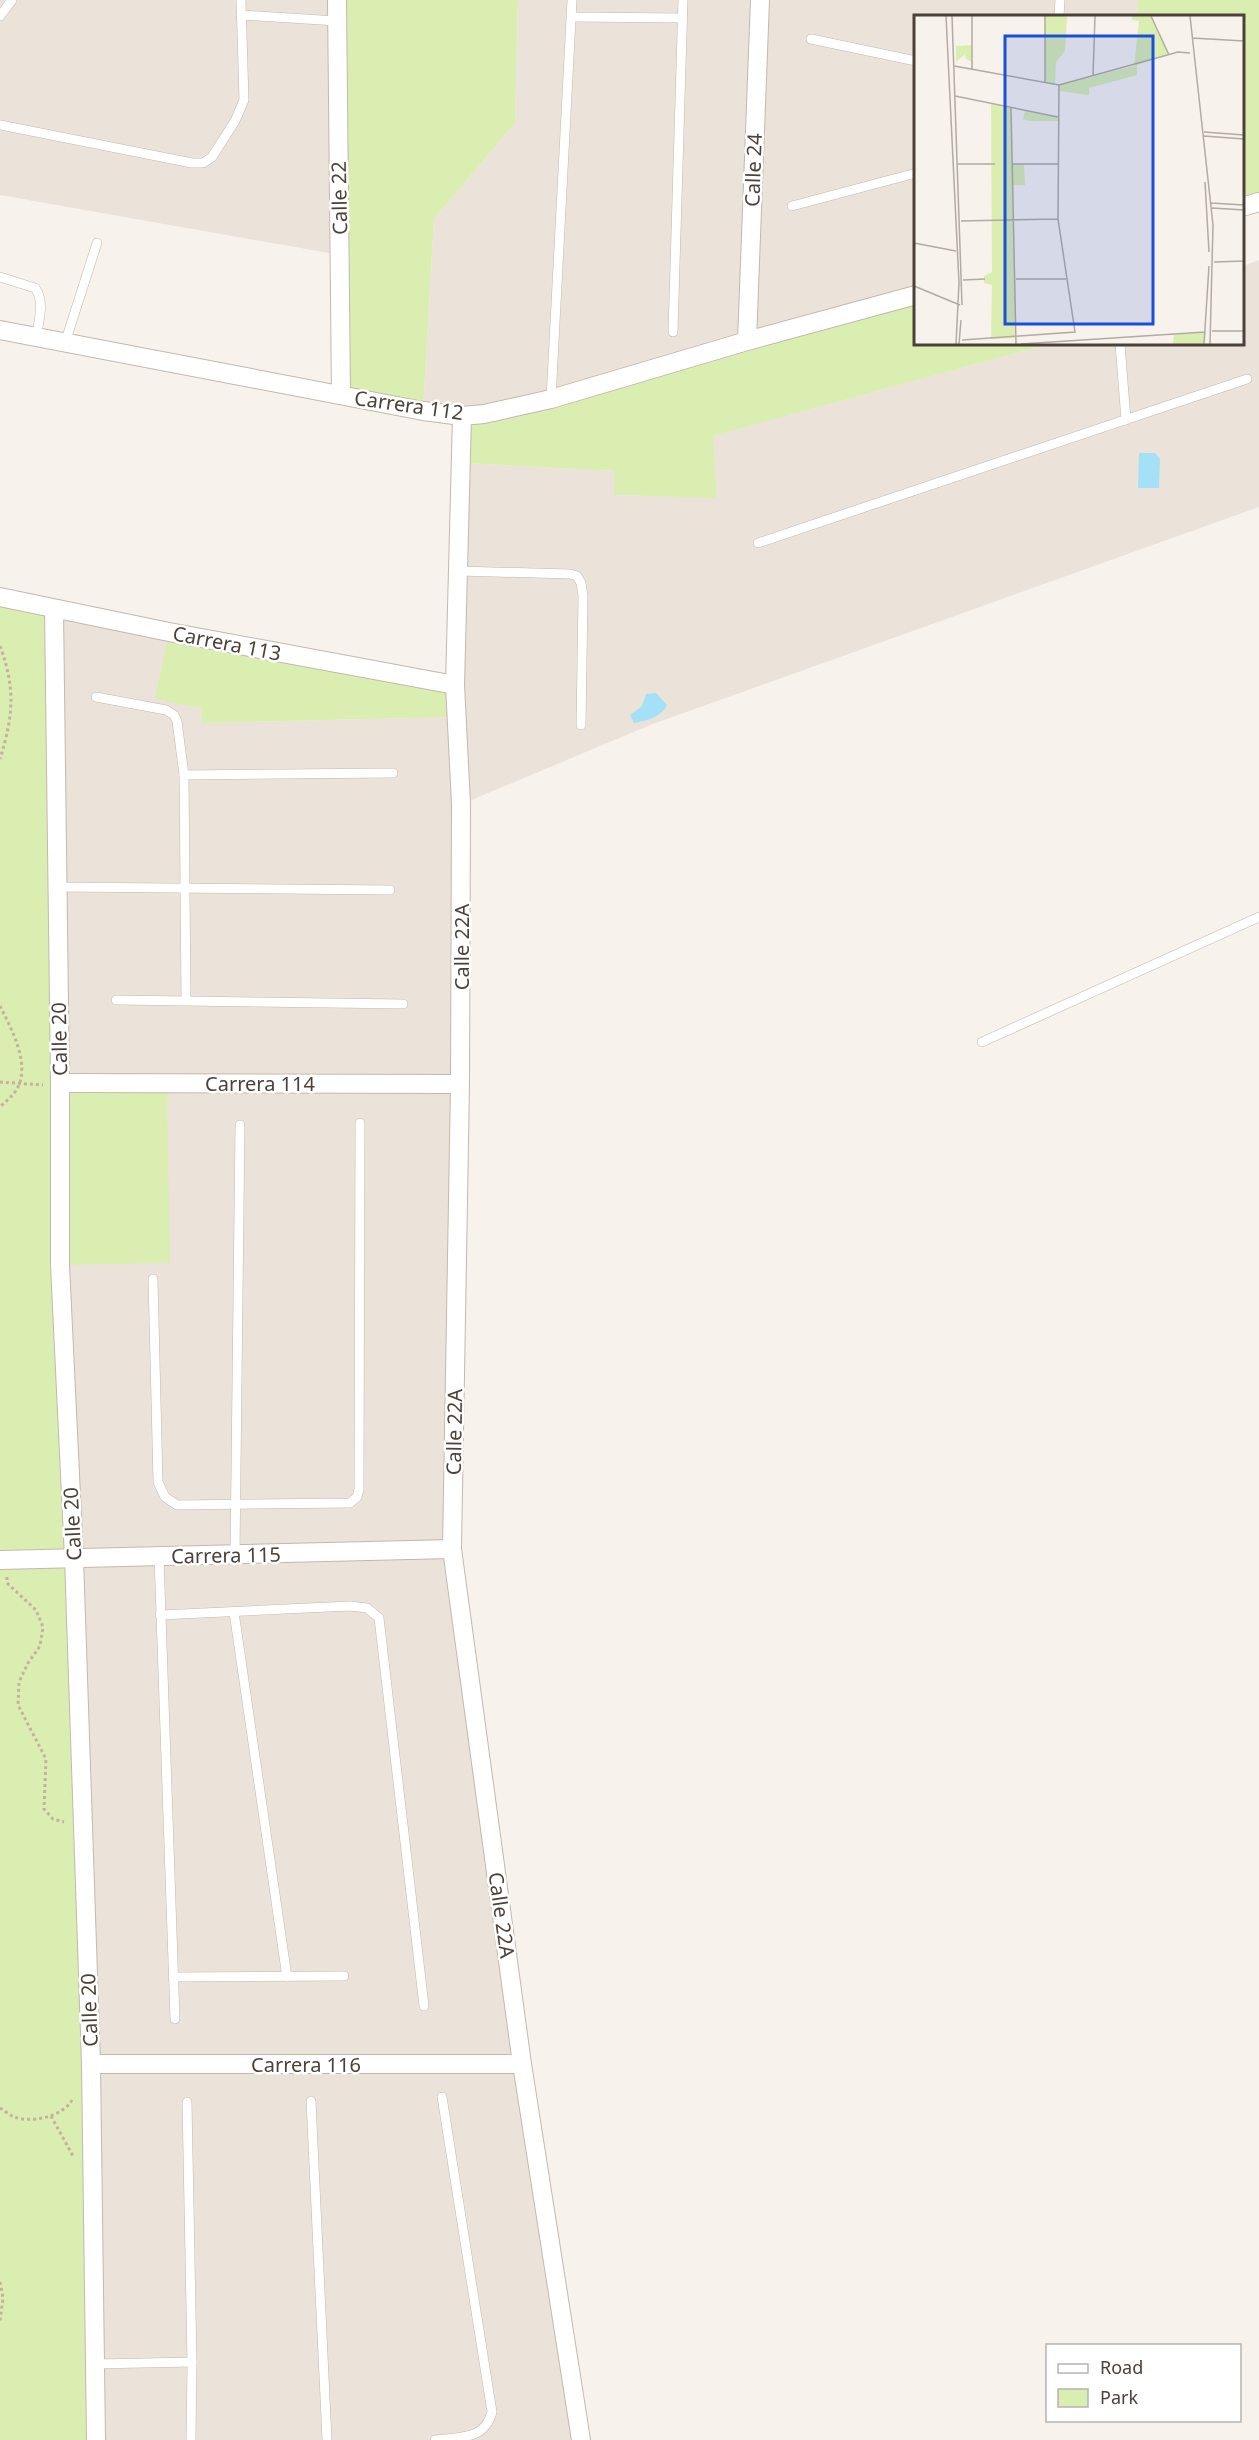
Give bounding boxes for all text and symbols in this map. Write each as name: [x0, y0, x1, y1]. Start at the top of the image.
inset map: [914, 15, 1244, 345]
street label: Calle 24: [738, 132, 768, 207]
street label: Calle 22: [325, 161, 353, 235]
street label: Carrera 112: [353, 384, 465, 426]
street label: Carrera 113: [170, 619, 284, 667]
street label: Calle 22A: [448, 904, 475, 990]
street label: Calle 20: [45, 1002, 73, 1076]
street label: Carrera 114: [205, 1070, 315, 1097]
street label: Calle 22A: [440, 1388, 468, 1475]
street label: Calle 20: [57, 1487, 87, 1561]
street label: Carrera 115: [171, 1541, 281, 1569]
street label: Calle 22A: [483, 1870, 521, 1960]
street label: Calle 20: [74, 1973, 104, 2047]
street label: Carrera 116: [251, 2051, 361, 2078]
legend: [1046, 2344, 1241, 2422]
text: Road: [1100, 2355, 1143, 2379]
text: Park: [1100, 2385, 1138, 2409]

